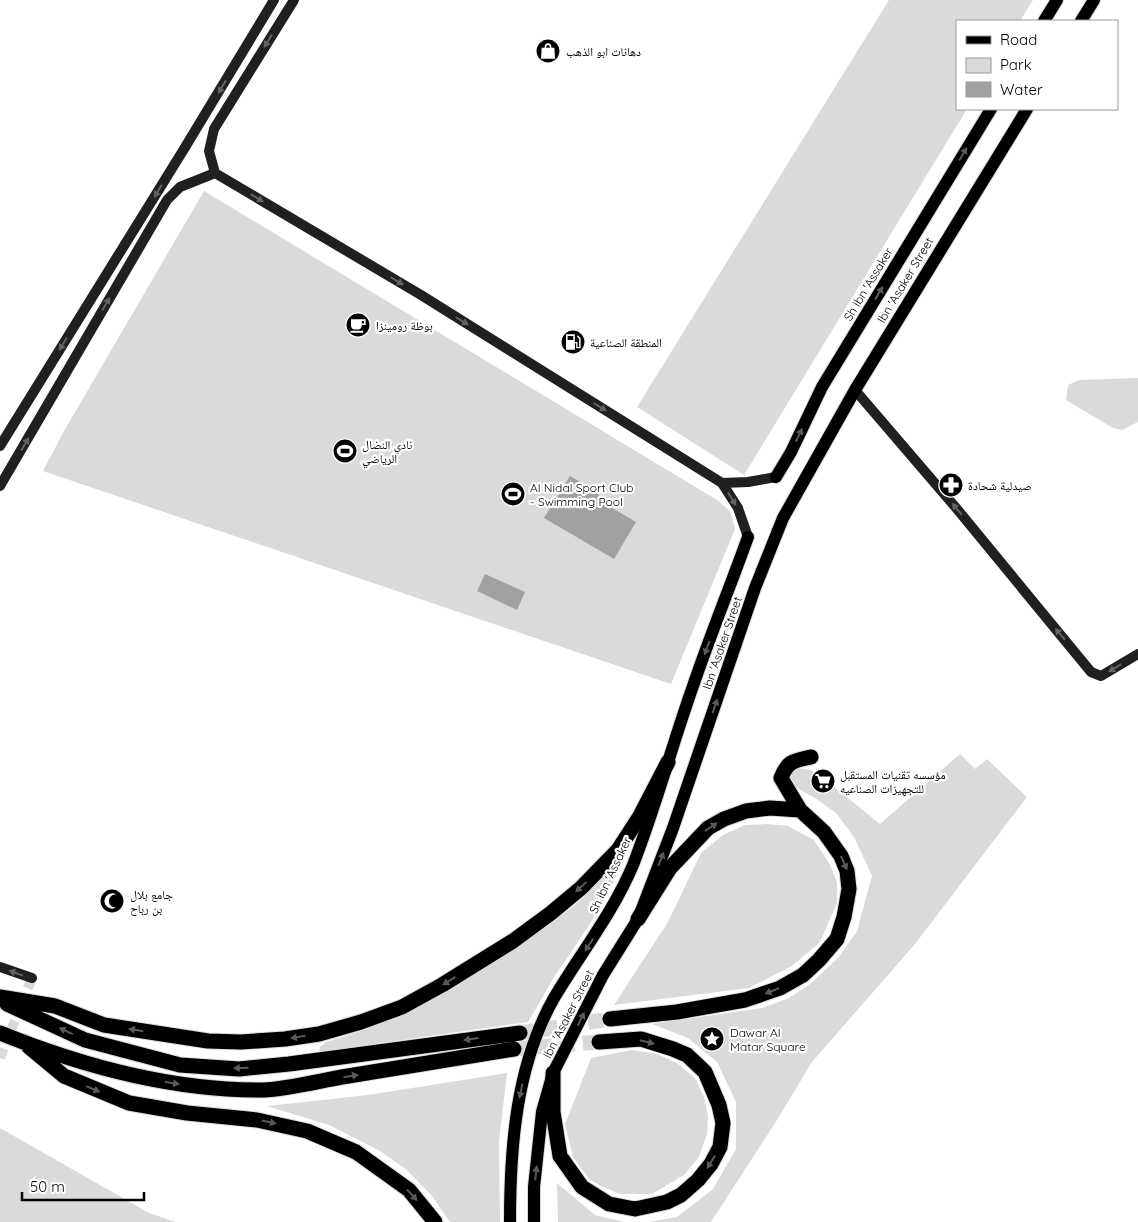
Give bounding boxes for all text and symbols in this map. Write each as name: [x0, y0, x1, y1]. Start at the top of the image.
legend: [956, 20, 1118, 110]
text: Road: [1000, 30, 1037, 49]
one-way arrow: [264, 35, 273, 48]
shop icon: دهانات ابو الذهب: [535, 38, 561, 64]
place label: دهانات ابو الذهب: [566, 44, 641, 59]
text: Park: [1000, 55, 1032, 74]
one-way arrow: [217, 80, 226, 93]
text: Water: [1000, 80, 1043, 99]
one-way arrow: [959, 148, 968, 161]
one-way arrow: [153, 184, 163, 197]
one-way arrow: [250, 193, 263, 202]
street label: Ibn 'Asaker Street: [874, 234, 936, 326]
street label: Sh ibn 'Assaker: [840, 244, 896, 324]
one-way arrow: [390, 276, 403, 285]
one-way arrow: [874, 287, 883, 300]
one-way arrow: [102, 297, 111, 310]
cafe icon: بوظة رومينزا: [345, 312, 371, 338]
one-way arrow: [456, 316, 469, 325]
place label: بوظة رومينزا: [376, 318, 433, 333]
fuel station icon: المنطقة الصناعية: [560, 329, 586, 355]
place label: المنطقة الصناعية: [590, 335, 662, 350]
one-way arrow: [58, 337, 68, 350]
one-way arrow: [594, 402, 607, 411]
one-way arrow: [796, 428, 804, 442]
place label: نادي النضال الرياضي: [362, 437, 412, 469]
one-way arrow: [20, 438, 29, 451]
sports icon: نادي النضال الرياضي: [332, 438, 358, 464]
pharmacy icon: صيدلية شحادة: [938, 472, 964, 498]
place label: صيدلية شحادة: [968, 478, 1032, 493]
place label: Al Nidal Sport Club - Swimming Pool: [530, 480, 634, 509]
sports icon: Al Nidal Sport Club - Swimming Pool: [500, 481, 526, 507]
one-way arrow: [728, 492, 737, 505]
one-way arrow: [951, 502, 962, 515]
street label: Ibn 'Asaker Street: [699, 595, 745, 691]
one-way arrow: [1055, 628, 1066, 640]
one-way arrow: [703, 641, 711, 656]
one-way arrow: [1108, 664, 1121, 673]
one-way arrow: [712, 698, 719, 713]
place label: مؤسسه تقنيات المستقبل للتجهيزات الصناعيه: [840, 767, 946, 796]
supermarket icon: مؤسسه تقنيات المستقبل للتجهيزات الصناعيه: [810, 768, 836, 794]
one-way arrow: [704, 822, 718, 832]
street label: Sh ibn 'Assaker: [586, 834, 635, 916]
one-way arrow: [657, 851, 665, 866]
one-way arrow: [840, 856, 848, 870]
one-way arrow: [576, 881, 588, 893]
place label: جامع بلال بن رباح: [130, 887, 173, 916]
mosque icon: جامع بلال بن رباح: [99, 888, 125, 914]
one-way arrow: [584, 938, 594, 951]
street label: Ibn 'Asaker Street: [539, 967, 597, 1061]
one-way arrow: [8, 969, 23, 977]
one-way arrow: [443, 976, 456, 986]
one-way arrow: [764, 987, 779, 995]
one-way arrow: [577, 1012, 585, 1027]
place label: Dawar Al Matar Square: [730, 1025, 806, 1054]
one-way arrow: [128, 1026, 144, 1034]
place icon: Dawar Al Matar Square: [699, 1026, 725, 1052]
one-way arrow: [59, 1027, 73, 1035]
one-way arrow: [289, 1034, 305, 1042]
one-way arrow: [463, 1036, 479, 1044]
one-way arrow: [640, 1038, 655, 1046]
one-way arrow: [233, 1065, 249, 1073]
one-way arrow: [343, 1071, 359, 1079]
one-way arrow: [165, 1080, 181, 1088]
one-way arrow: [517, 1083, 525, 1098]
one-way arrow: [86, 1085, 101, 1093]
one-way arrow: [262, 1118, 277, 1126]
one-way arrow: [707, 1155, 716, 1169]
one-way arrow: [532, 1165, 540, 1181]
scale bar: [22, 1170, 145, 1202]
text: 50 m: [30, 1177, 65, 1196]
one-way arrow: [406, 1188, 418, 1200]

